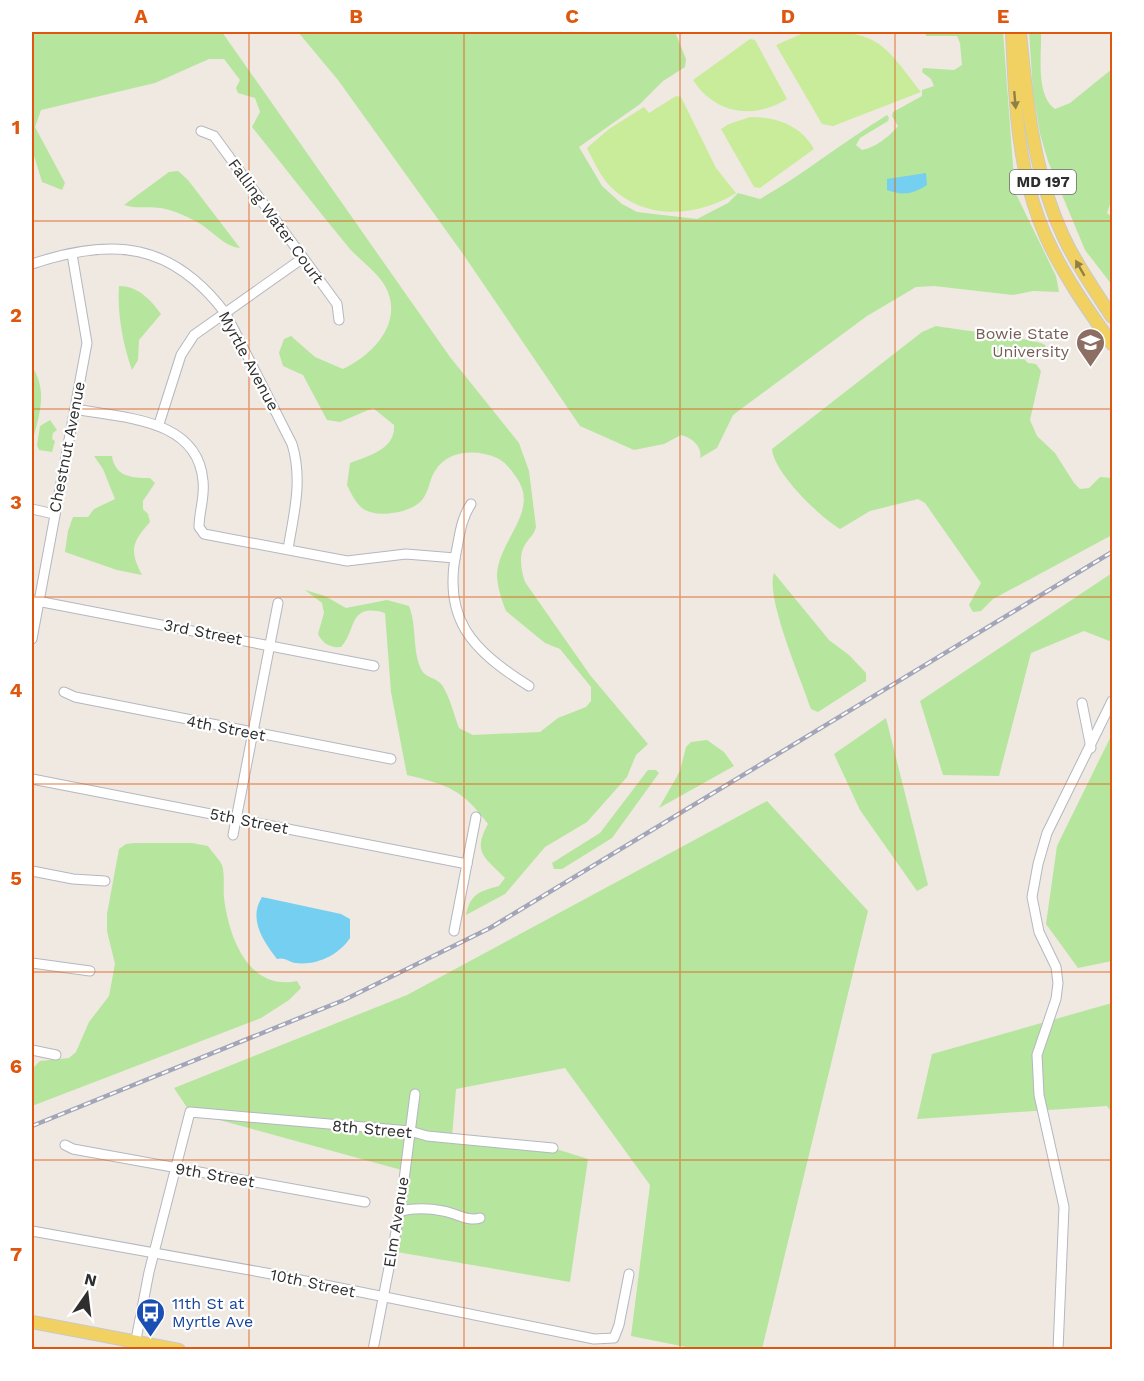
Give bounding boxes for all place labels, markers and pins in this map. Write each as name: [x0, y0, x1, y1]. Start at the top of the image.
place label: Bowie State University: [975, 324, 1070, 361]
school or university icon: Bowie State University: [1074, 326, 1106, 368]
place label: 11th St at Myrtle Ave: [172, 1294, 253, 1331]
bus stop icon: 11th St at Myrtle Ave: [135, 1296, 167, 1338]

